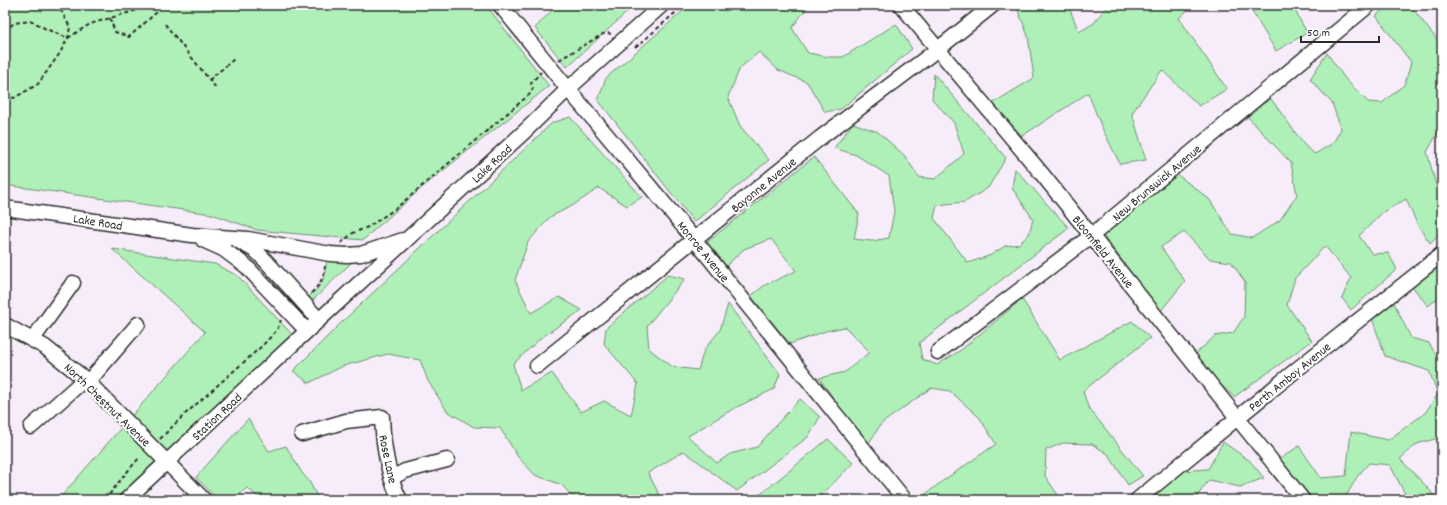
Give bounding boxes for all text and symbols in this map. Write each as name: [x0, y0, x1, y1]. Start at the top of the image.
scale bar: [1301, 18, 1379, 44]
text: 50 m: [1307, 25, 1330, 42]
street label: Lake Road: [468, 141, 517, 189]
street label: New Brunswick Avenue: [1109, 141, 1207, 227]
street label: Bayonne Avenue: [728, 153, 802, 218]
street label: Lake Road: [72, 210, 124, 237]
street label: Bloomfield Avenue: [1067, 212, 1138, 293]
street label: Monroe Avenue: [671, 218, 733, 288]
street label: Perth Amboy Avenue: [1245, 338, 1336, 417]
street label: North Chestnut Avenue: [59, 359, 154, 452]
street label: Station Road: [188, 389, 247, 446]
street label: Rose Lane: [372, 433, 401, 486]

